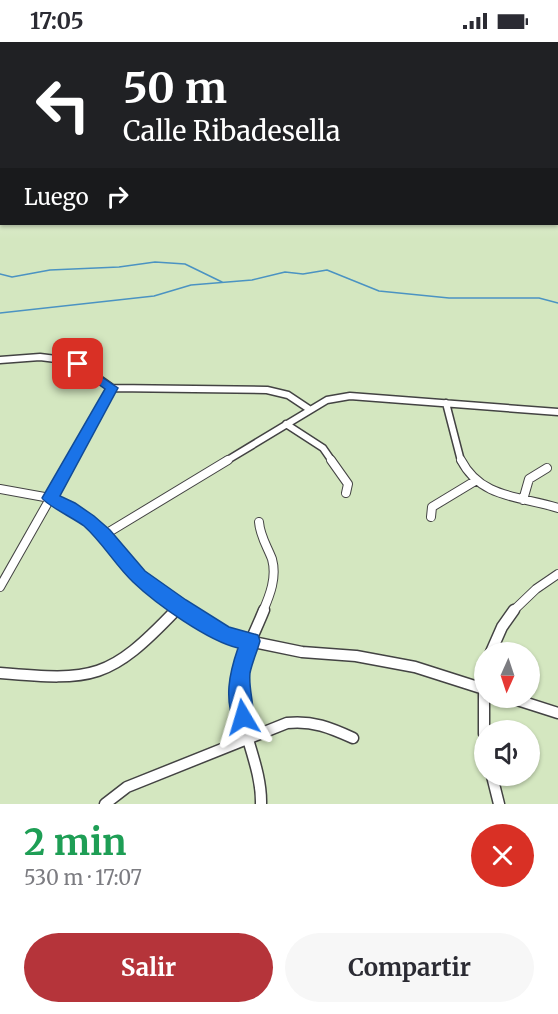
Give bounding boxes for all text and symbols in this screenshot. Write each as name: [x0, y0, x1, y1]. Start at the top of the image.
text: 17:05: [30, 7, 84, 35]
text: 50 m: [123, 62, 227, 114]
icon: left: [24, 66, 102, 144]
text: Calle Ribadesella: [123, 114, 340, 148]
icon: right: [101, 180, 134, 213]
text: Luego: [24, 183, 89, 211]
pin: [52, 338, 103, 389]
icon: arrive: [61, 347, 94, 380]
north arrow: [474, 642, 540, 708]
map controls: [474, 642, 540, 786]
position arrow: [211, 685, 275, 749]
button: sound: [474, 720, 540, 786]
text: 2 min: [24, 820, 127, 865]
button: close: [471, 824, 534, 887]
text: 530 m · 17:07: [24, 865, 142, 890]
button: Salir: [24, 933, 273, 1002]
button: Compartir: [285, 933, 534, 1002]

